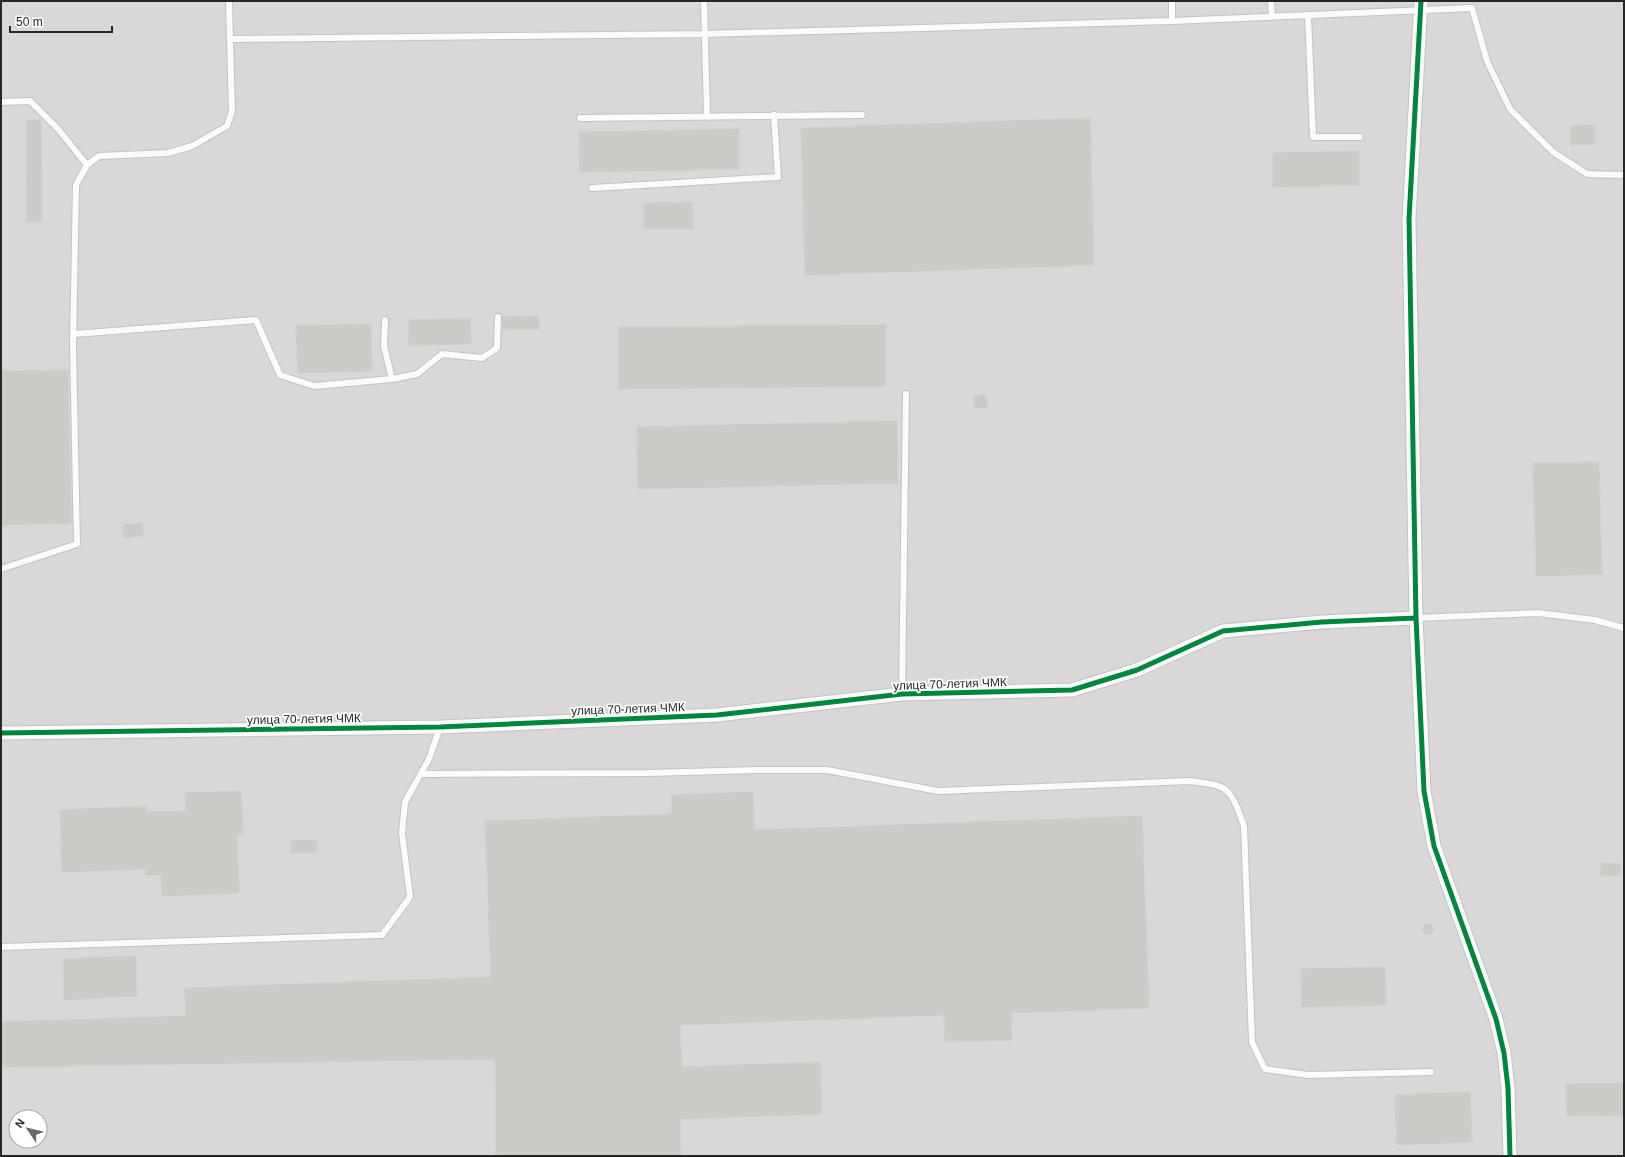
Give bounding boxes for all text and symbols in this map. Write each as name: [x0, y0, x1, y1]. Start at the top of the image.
scale bar: [10, 8, 112, 34]
text: 50 m: [16, 15, 43, 29]
street label: улица 70-летия ЧМК: [893, 675, 1007, 693]
street label: улица 70-летия ЧМК: [571, 700, 685, 718]
street label: улица 70-летия ЧМК: [247, 711, 361, 727]
north arrow: [8, 1109, 48, 1149]
text: N: [13, 1117, 27, 1130]

